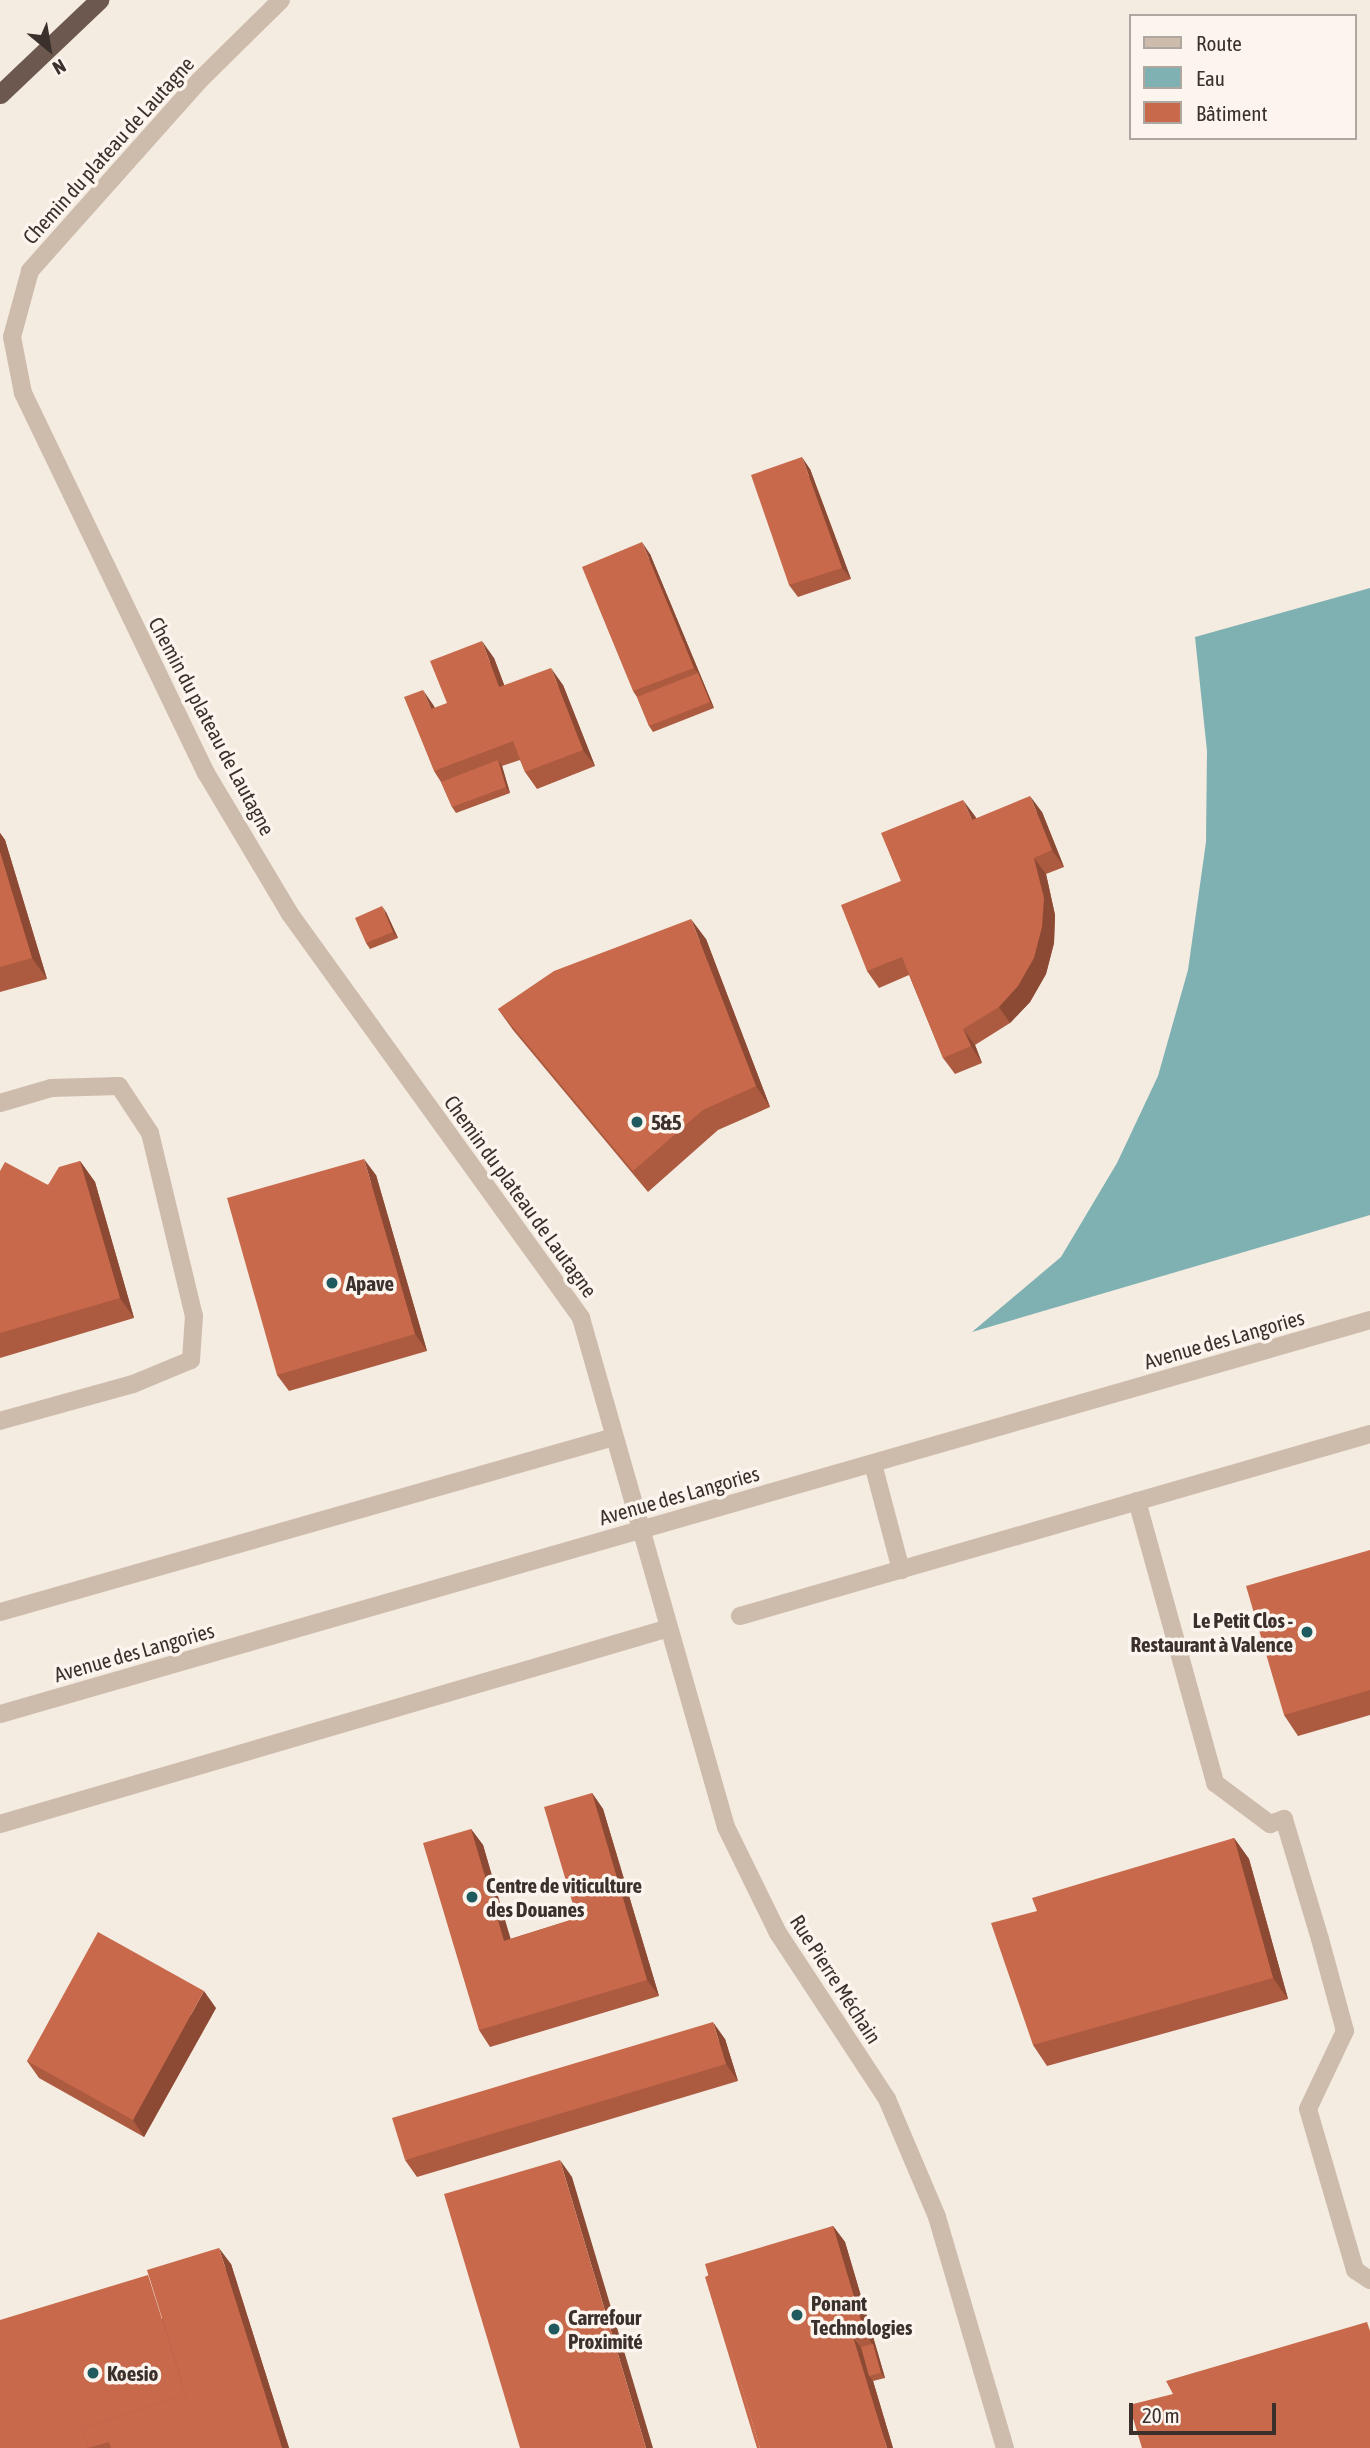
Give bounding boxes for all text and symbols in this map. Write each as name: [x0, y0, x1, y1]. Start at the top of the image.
north arrow: [14, 14, 84, 84]
legend: [1128, 14, 1356, 140]
text: Route: [1196, 31, 1242, 55]
street label: Chemin du plateau de Lautagne: [17, 51, 199, 249]
text: N: [49, 55, 70, 80]
text: Eau: [1196, 66, 1225, 90]
text: Bâtiment: [1196, 101, 1267, 125]
street label: Chemin du plateau de Lautagne: [144, 613, 280, 839]
street label: Chemin du plateau de Lautagne: [439, 1090, 603, 1302]
place label: 5&5: [651, 1109, 682, 1135]
marker: 5&5: [629, 1114, 645, 1130]
place label: Apave: [346, 1270, 394, 1296]
marker: Apave: [324, 1275, 340, 1291]
street label: Avenue des Langories: [1141, 1304, 1307, 1374]
street label: Avenue des Langories: [596, 1460, 762, 1530]
place label: Le Petit Clos - Restaurant à Valence: [1131, 1607, 1293, 1657]
street label: Avenue des Langories: [51, 1617, 217, 1687]
marker: Le Petit Clos - Restaurant à Valence: [1299, 1624, 1315, 1640]
place label: Centre de viticulture des Douanes: [486, 1872, 642, 1922]
marker: Centre de viticulture des Douanes: [464, 1889, 480, 1905]
street label: Rue Pierre Méchain: [785, 1910, 887, 2048]
place label: Ponant Technologies: [811, 2290, 912, 2340]
place label: Carrefour Proximité: [568, 2304, 643, 2354]
marker: Ponant Technologies: [789, 2307, 805, 2323]
marker: Carrefour Proximité: [546, 2321, 562, 2337]
place label: Koesio: [107, 2360, 158, 2386]
marker: Koesio: [85, 2365, 101, 2381]
scale bar: [1132, 2388, 1279, 2432]
text: 20 m: [1142, 2403, 1180, 2427]

